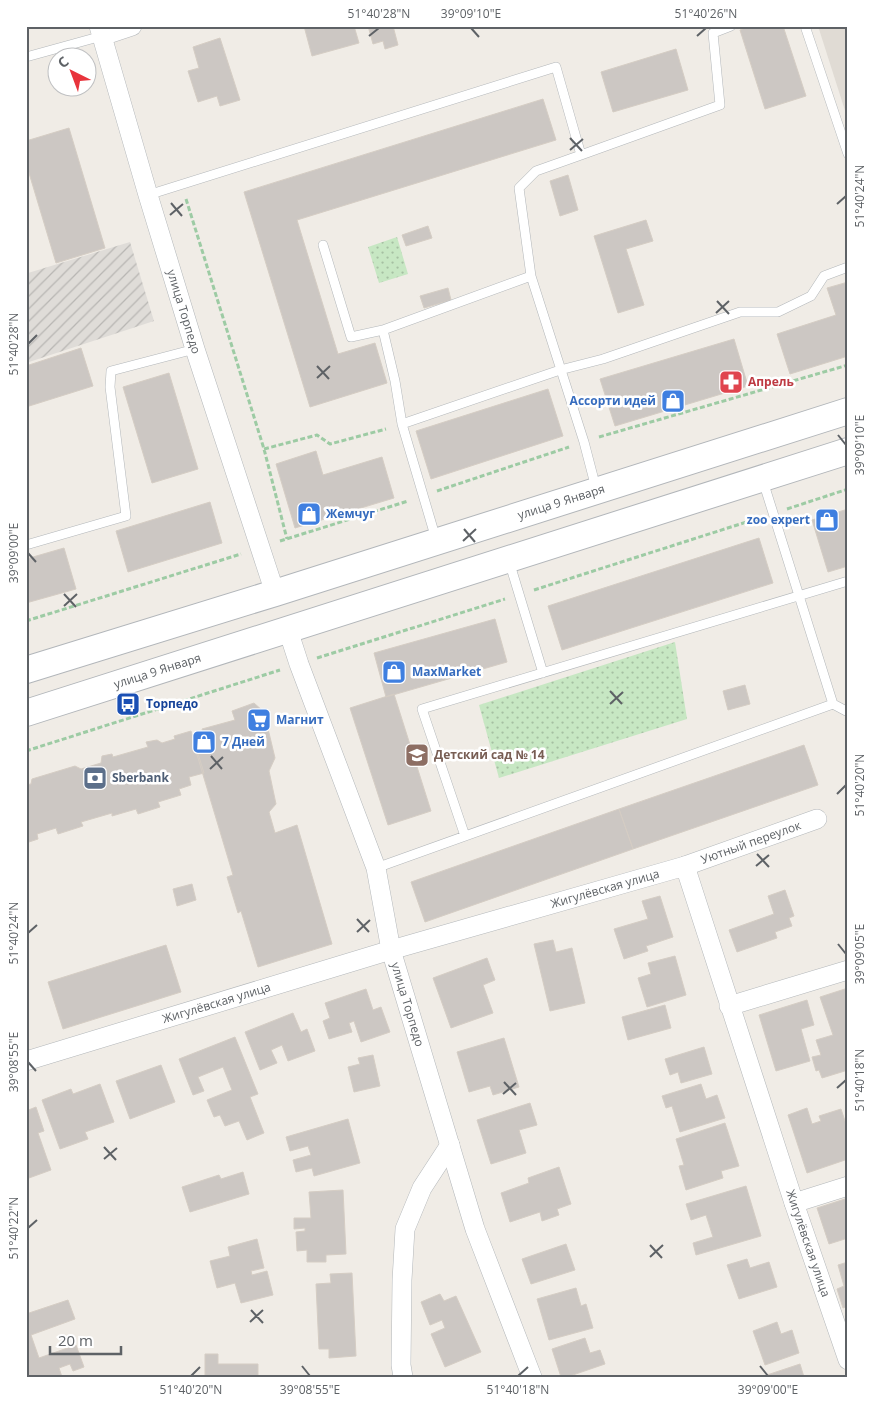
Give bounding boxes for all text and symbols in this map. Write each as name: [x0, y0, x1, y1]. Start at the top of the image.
text: 51°40'28"N: [348, 5, 410, 22]
text: 39°09'10"E: [441, 5, 501, 22]
text: 51°40'26"N: [675, 5, 737, 22]
north arrow: [48, 48, 98, 98]
text: С: [53, 52, 73, 72]
text: 51°40'24"N: [851, 165, 868, 227]
street label: улица Торпедо: [163, 267, 205, 356]
text: 51°40'28"N: [5, 313, 22, 375]
pharmacy icon: Апрель: [718, 369, 744, 395]
place label: Апрель: [748, 373, 794, 390]
shop icon: Ассорти идей: [660, 388, 686, 414]
place label: Ассорти идей: [570, 392, 656, 409]
text: 39°09'10"E: [851, 415, 868, 475]
street label: улица 9 Января: [515, 480, 607, 523]
shop icon: Жемчуг: [296, 501, 322, 527]
place label: Жемчуг: [326, 505, 375, 522]
shop icon: zoo expert: [814, 507, 840, 533]
place label: zoo expert: [747, 511, 810, 528]
text: 39°09'00"E: [5, 523, 22, 583]
street label: улица 9 Января: [112, 649, 203, 692]
shop icon: MaxMarket: [381, 659, 407, 685]
place label: MaxMarket: [412, 663, 481, 680]
bus stop icon: Торпедо: [115, 691, 141, 717]
place label: Торпедо: [146, 695, 198, 712]
supermarket icon: Магнит: [246, 707, 272, 733]
place label: Магнит: [276, 711, 324, 728]
shop icon: 7 Дней: [191, 729, 217, 755]
place label: 7 Дней: [222, 733, 265, 750]
school or university icon: Детский сад № 14: [404, 742, 430, 768]
place label: Детский сад № 14: [434, 746, 545, 763]
text: 51°40'20"N: [851, 754, 868, 816]
bank icon: Sberbank: [82, 765, 108, 791]
place label: Sberbank: [112, 769, 169, 786]
street label: Уютный переулок: [698, 816, 804, 868]
street label: Жигулёвская улица: [548, 865, 661, 912]
text: 51°40'24"N: [5, 902, 22, 964]
text: 39°09'05"E: [851, 924, 868, 984]
street label: улица Торпедо: [387, 960, 429, 1049]
street label: Жигулёвская улица: [160, 978, 273, 1027]
text: 39°08'55"E: [5, 1032, 22, 1092]
text: 51°40'18"N: [851, 1049, 868, 1111]
street label: Жигулёвская улица: [782, 1187, 835, 1299]
text: 51°40'22"N: [5, 1197, 22, 1259]
scale bar: [50, 1323, 121, 1355]
text: 20 m: [58, 1330, 93, 1350]
text: 51°40'20"N: [160, 1381, 222, 1398]
text: 39°08'55"E: [280, 1381, 340, 1398]
text: 51°40'18"N: [487, 1381, 549, 1398]
text: 39°09'00"E: [738, 1381, 798, 1398]

